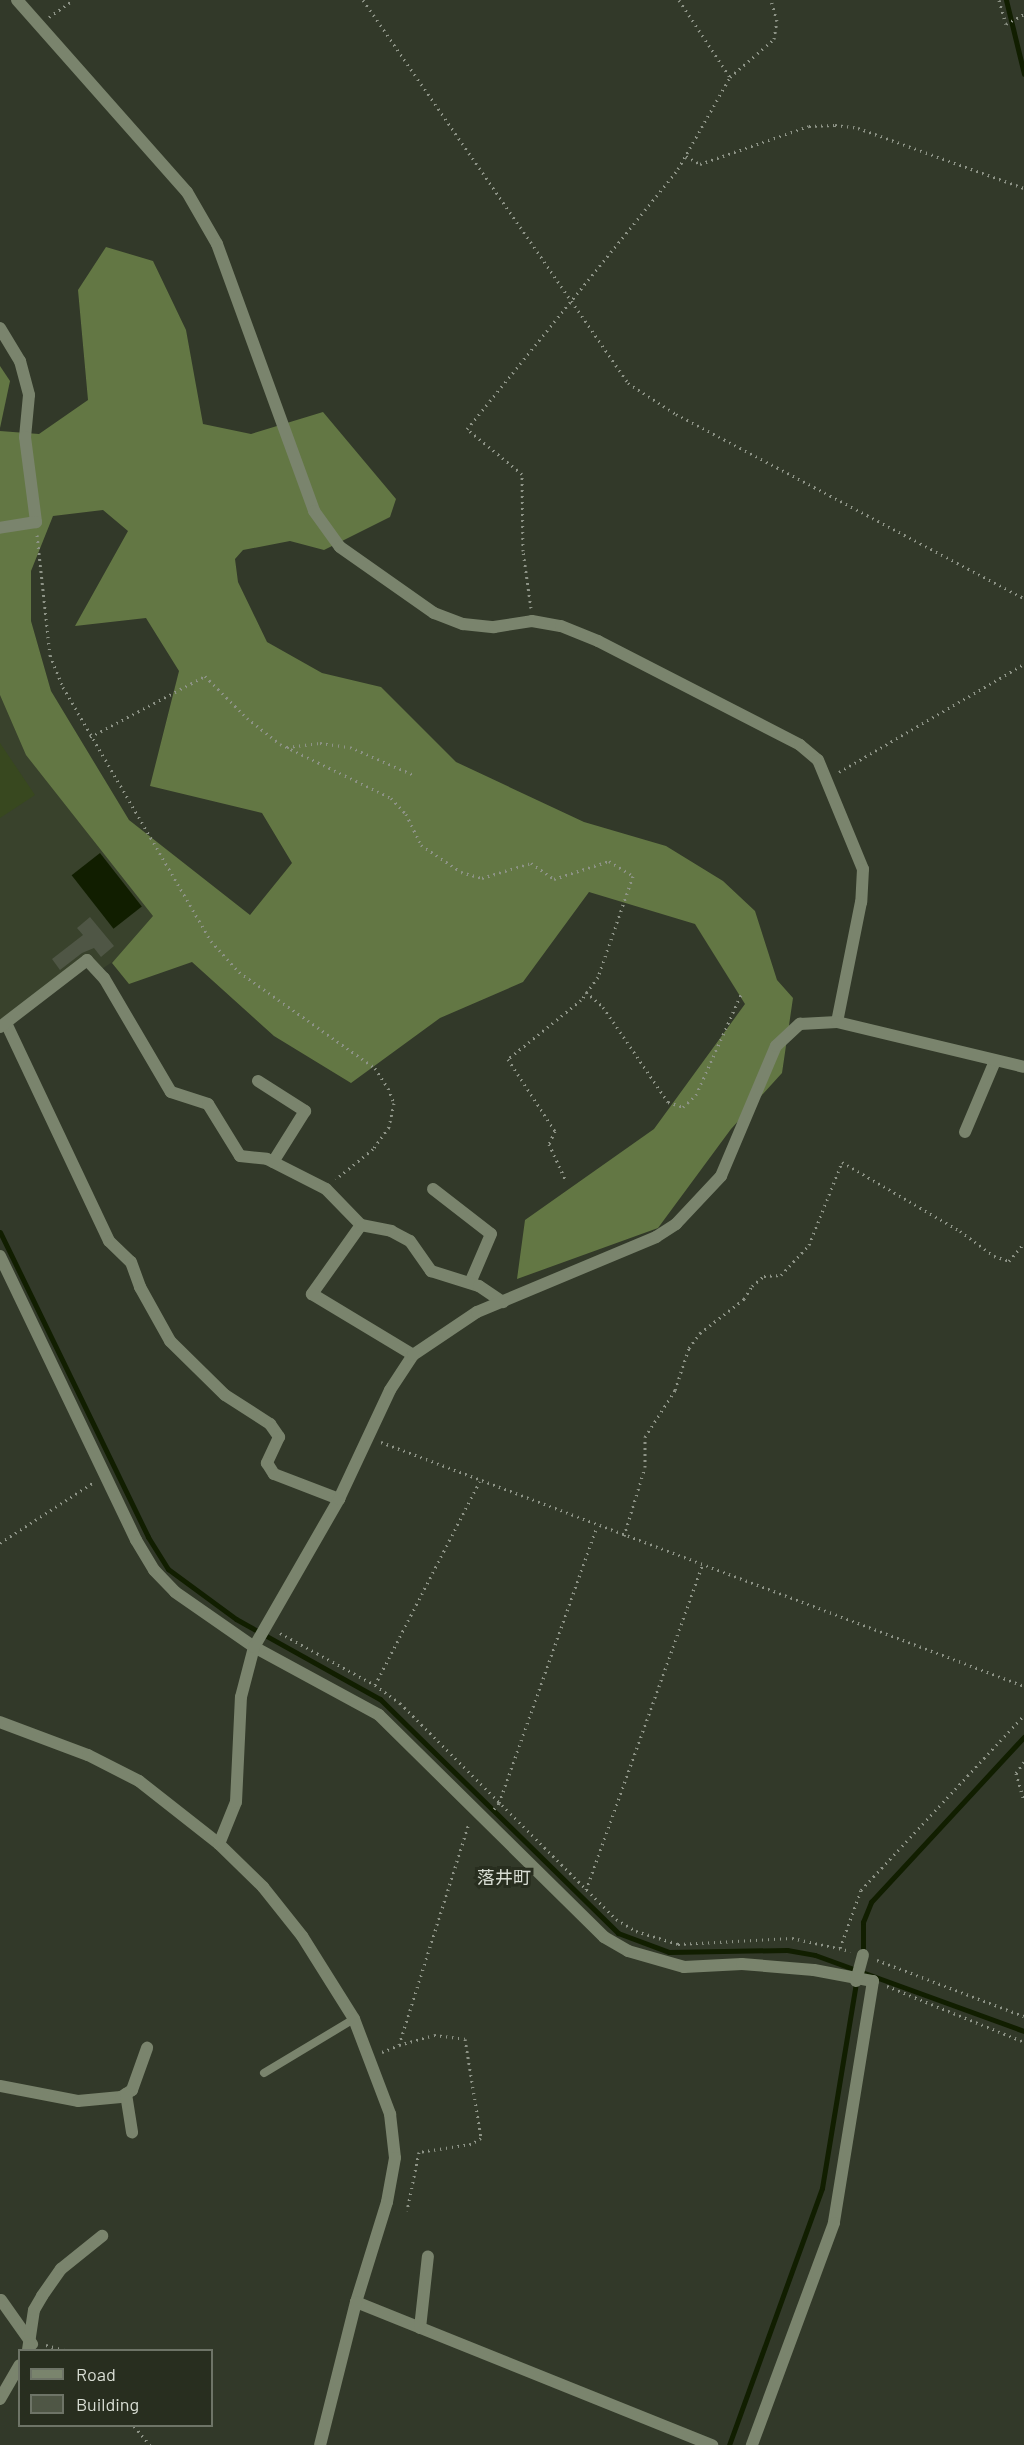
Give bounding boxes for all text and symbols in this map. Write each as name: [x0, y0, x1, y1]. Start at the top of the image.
district label: 落井町: [477, 1866, 531, 1888]
legend: [18, 2349, 213, 2427]
text: Road: [76, 2363, 116, 2385]
text: Building: [76, 2393, 139, 2415]

